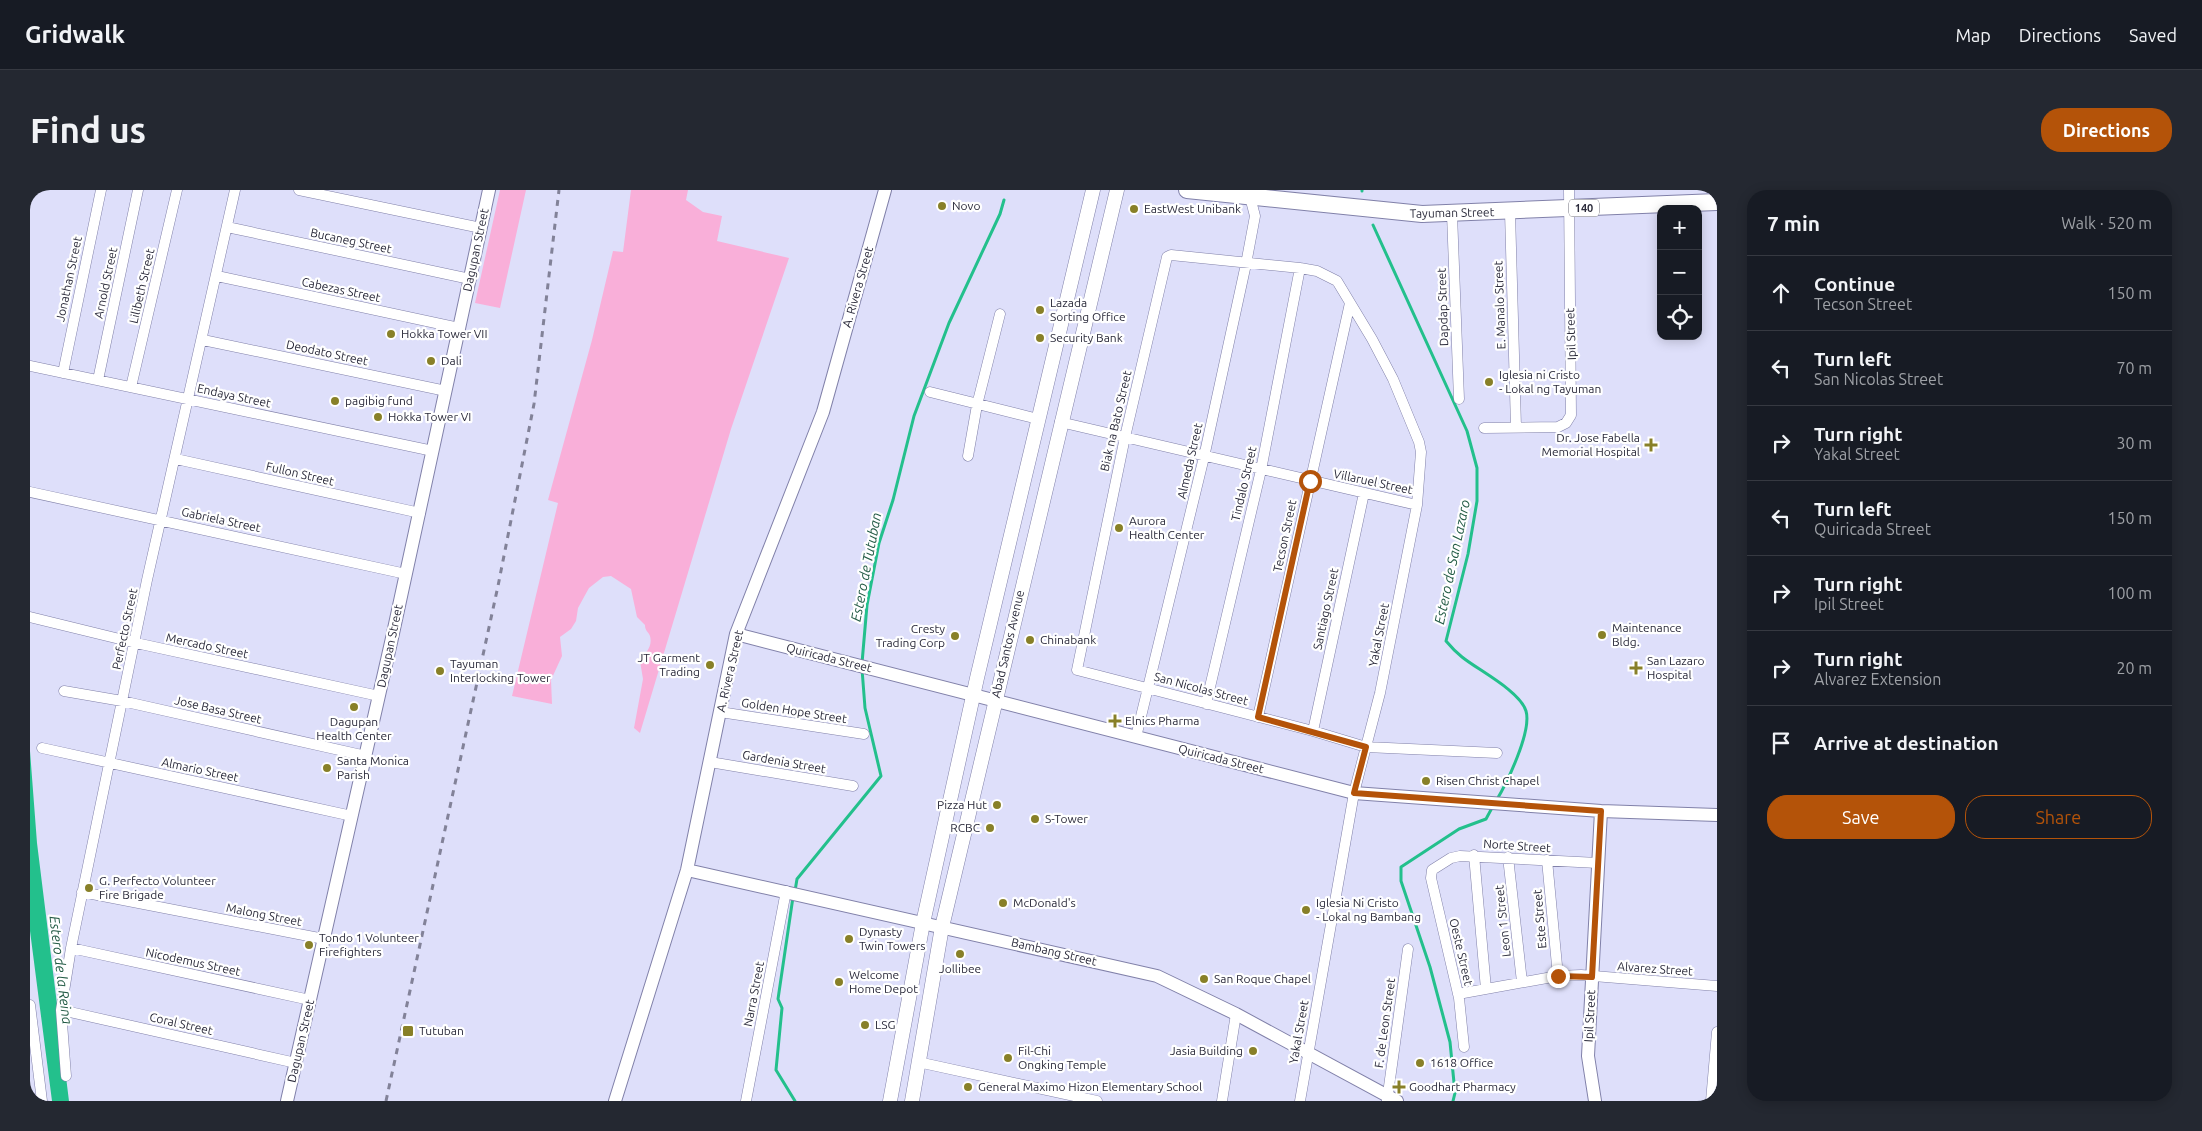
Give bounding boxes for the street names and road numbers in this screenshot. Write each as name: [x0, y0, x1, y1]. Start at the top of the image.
road number: 140: [1569, 200, 1599, 217]
street label: Tayuman Street: [1410, 205, 1495, 220]
street label: Dagupan Street: [460, 207, 491, 293]
street label: Bucaneg Street: [309, 226, 393, 256]
street label: Jonathan Street: [53, 235, 84, 323]
street label: A. Rivera Street: [840, 245, 875, 329]
street label: Arnold Street: [92, 246, 119, 320]
street label: Lilibeth Street: [127, 247, 157, 325]
street label: E. Manalo Street: [1491, 260, 1508, 350]
street label: Dapdap Street: [1435, 267, 1450, 346]
street label: Cabezas Street: [300, 275, 382, 304]
street label: Ipil Street: [1563, 307, 1578, 360]
street label: Deodato Street: [285, 337, 369, 368]
street label: Biak na Bato Street: [1098, 369, 1133, 473]
street label: Endaya Street: [196, 381, 272, 410]
street label: Almeda Street: [1174, 421, 1205, 500]
street label: Tindalo Street: [1229, 445, 1258, 523]
street label: Fullon Street: [265, 459, 336, 488]
street label: Villaruel Street: [1332, 467, 1414, 496]
street label: Tecson Street: [1270, 498, 1299, 573]
street label: Gabriela Street: [180, 505, 262, 534]
street label: Santiago Street: [1310, 567, 1341, 651]
street label: Perfecto Street: [110, 587, 140, 671]
street label: Abad Santos Avenue: [989, 589, 1026, 699]
street label: Yakal Street: [1366, 602, 1391, 668]
street label: Dagupan Street: [374, 603, 405, 689]
street label: A. Rivera Street: [714, 628, 745, 713]
street label: Mercado Street: [165, 630, 250, 661]
street label: Quiricada Street: [785, 641, 874, 674]
street label: San Nicolas Street: [1153, 670, 1250, 707]
street label: Jose Basa Street: [173, 693, 263, 726]
street label: Golden Hope Street: [740, 696, 848, 725]
street label: Quiricada Street: [1177, 742, 1266, 775]
street label: Gardenia Street: [741, 748, 827, 775]
street label: Almario Street: [160, 755, 240, 784]
street label: Norte Street: [1483, 837, 1552, 854]
street label: Leon 1 Street: [1492, 884, 1513, 958]
street label: Este Street: [1530, 889, 1549, 949]
street label: Malong Street: [225, 901, 303, 928]
street label: Oeste Street: [1447, 917, 1476, 987]
street label: Bambang Street: [1010, 935, 1098, 968]
street label: Nicodemus Street: [145, 945, 242, 978]
street label: Alvarez Street: [1617, 959, 1694, 978]
street label: Narra Street: [741, 960, 766, 1028]
street label: F. de Leon Street: [1372, 977, 1397, 1069]
street label: Ipil Street: [1582, 989, 1597, 1042]
street label: Dagupan Street: [285, 998, 316, 1084]
street label: Yakal Street: [1287, 999, 1311, 1065]
street label: Coral Street: [148, 1010, 214, 1037]

